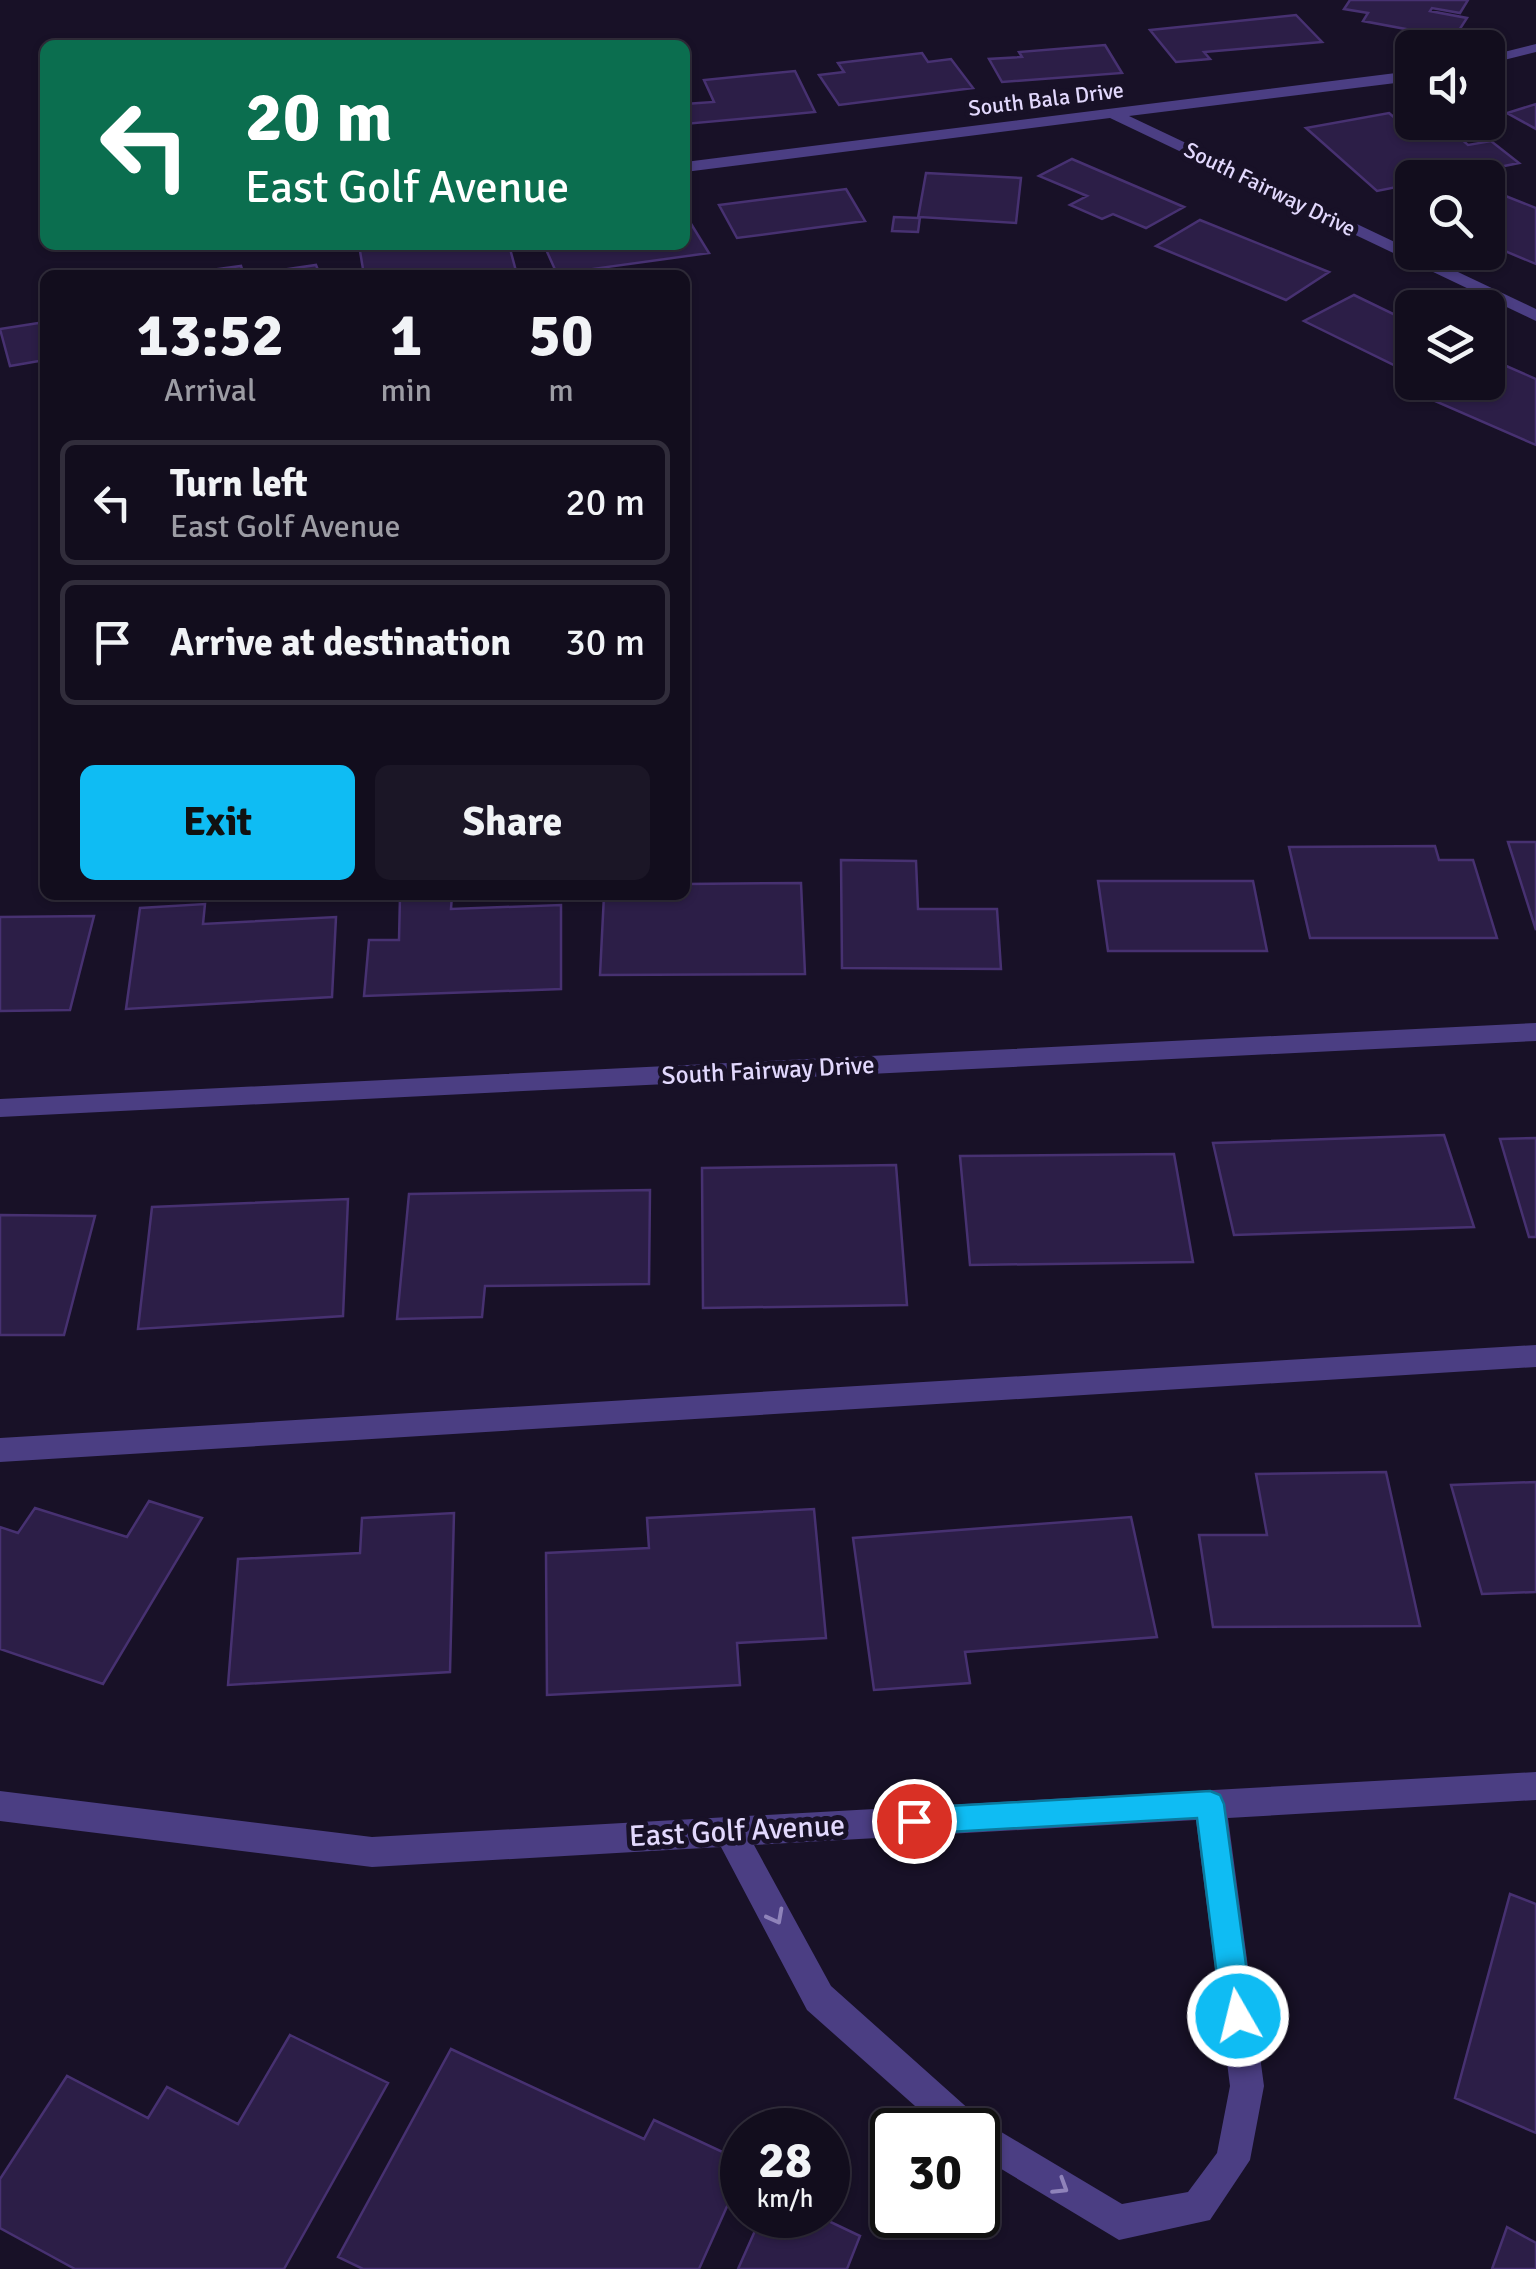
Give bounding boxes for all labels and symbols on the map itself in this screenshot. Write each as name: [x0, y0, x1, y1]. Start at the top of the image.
street label: South Bala Drive: [967, 76, 1125, 122]
street label: South Fairway Drive: [1180, 136, 1360, 242]
street label: South Fairway Drive: [661, 1049, 875, 1091]
pin: [872, 1779, 957, 1864]
street label: East Golf Avenue: [628, 1807, 846, 1855]
one-way arrow: [763, 1907, 783, 1925]
position arrow: [1186, 1964, 1290, 2068]
speed limit sign: 30: [870, 2108, 1000, 2238]
one-way arrow: [1050, 2175, 1068, 2194]

